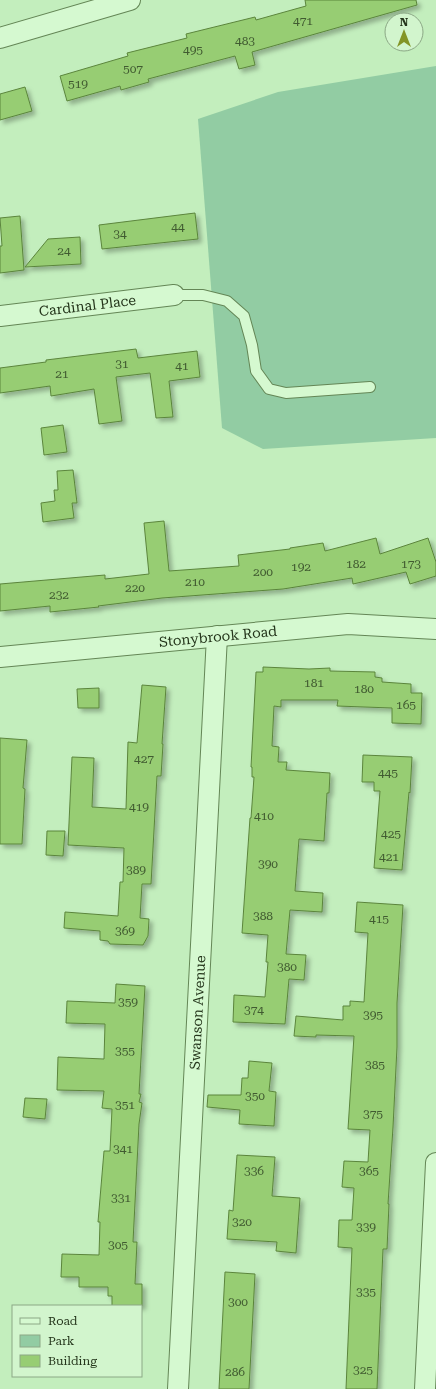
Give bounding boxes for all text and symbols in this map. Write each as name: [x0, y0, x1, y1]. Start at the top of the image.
north arrow: [384, 12, 424, 52]
house number: 471: [293, 14, 313, 28]
text: N: [400, 16, 409, 29]
house number: 483: [235, 34, 255, 48]
house number: 495: [183, 43, 203, 57]
house number: 507: [123, 62, 143, 76]
house number: 519: [68, 77, 88, 91]
house number: 44: [171, 220, 185, 234]
house number: 34: [113, 227, 127, 241]
house number: 24: [57, 244, 71, 258]
street label: Cardinal Place: [38, 292, 137, 319]
house number: 31: [115, 357, 129, 371]
house number: 41: [175, 359, 189, 373]
house number: 21: [55, 367, 69, 381]
house number: 182: [346, 557, 366, 571]
house number: 173: [401, 557, 421, 571]
house number: 192: [291, 560, 311, 574]
house number: 200: [253, 565, 273, 579]
house number: 210: [185, 575, 205, 589]
house number: 220: [125, 581, 145, 595]
house number: 232: [49, 588, 69, 602]
street label: Stonybrook Road: [158, 623, 278, 650]
house number: 181: [304, 676, 324, 690]
house number: 180: [354, 682, 374, 696]
house number: 165: [396, 698, 416, 712]
house number: 427: [134, 752, 154, 766]
house number: 445: [378, 766, 398, 780]
house number: 419: [129, 800, 149, 814]
house number: 410: [254, 809, 274, 823]
house number: 425: [381, 827, 401, 841]
house number: 421: [379, 850, 399, 864]
house number: 390: [258, 857, 278, 871]
house number: 389: [126, 863, 146, 877]
house number: 388: [253, 909, 273, 923]
house number: 415: [369, 912, 389, 926]
house number: 369: [115, 924, 135, 938]
street label: Swanson Avenue: [187, 954, 208, 1070]
house number: 380: [277, 960, 297, 974]
house number: 359: [118, 995, 138, 1009]
house number: 374: [244, 1003, 264, 1017]
house number: 395: [363, 1008, 383, 1022]
house number: 355: [115, 1044, 135, 1058]
house number: 385: [365, 1058, 385, 1072]
house number: 350: [245, 1089, 265, 1103]
house number: 351: [115, 1098, 135, 1112]
house number: 375: [363, 1107, 383, 1121]
house number: 341: [113, 1142, 133, 1156]
house number: 336: [244, 1164, 264, 1178]
house number: 365: [359, 1164, 379, 1178]
house number: 331: [111, 1191, 131, 1205]
house number: 320: [232, 1215, 252, 1229]
house number: 339: [356, 1220, 376, 1234]
house number: 305: [108, 1238, 128, 1252]
house number: 335: [356, 1285, 376, 1299]
house number: 300: [228, 1295, 248, 1309]
legend: [12, 1305, 142, 1377]
text: Road: [48, 1314, 78, 1328]
text: Park: [48, 1334, 75, 1348]
text: Building: [48, 1354, 97, 1368]
house number: 325: [353, 1363, 373, 1377]
house number: 286: [225, 1365, 245, 1379]

